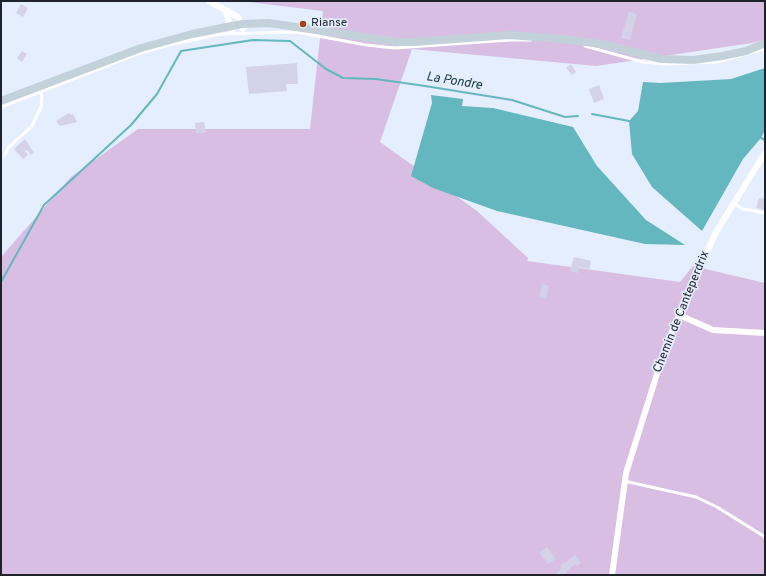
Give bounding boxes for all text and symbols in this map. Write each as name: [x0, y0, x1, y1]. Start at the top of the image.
place label: Rianse: [311, 17, 347, 31]
marker: Rianse: [298, 19, 308, 29]
water label: La Pondre: [425, 70, 483, 94]
street label: Chemin de Canteperdrix: [651, 249, 713, 375]

